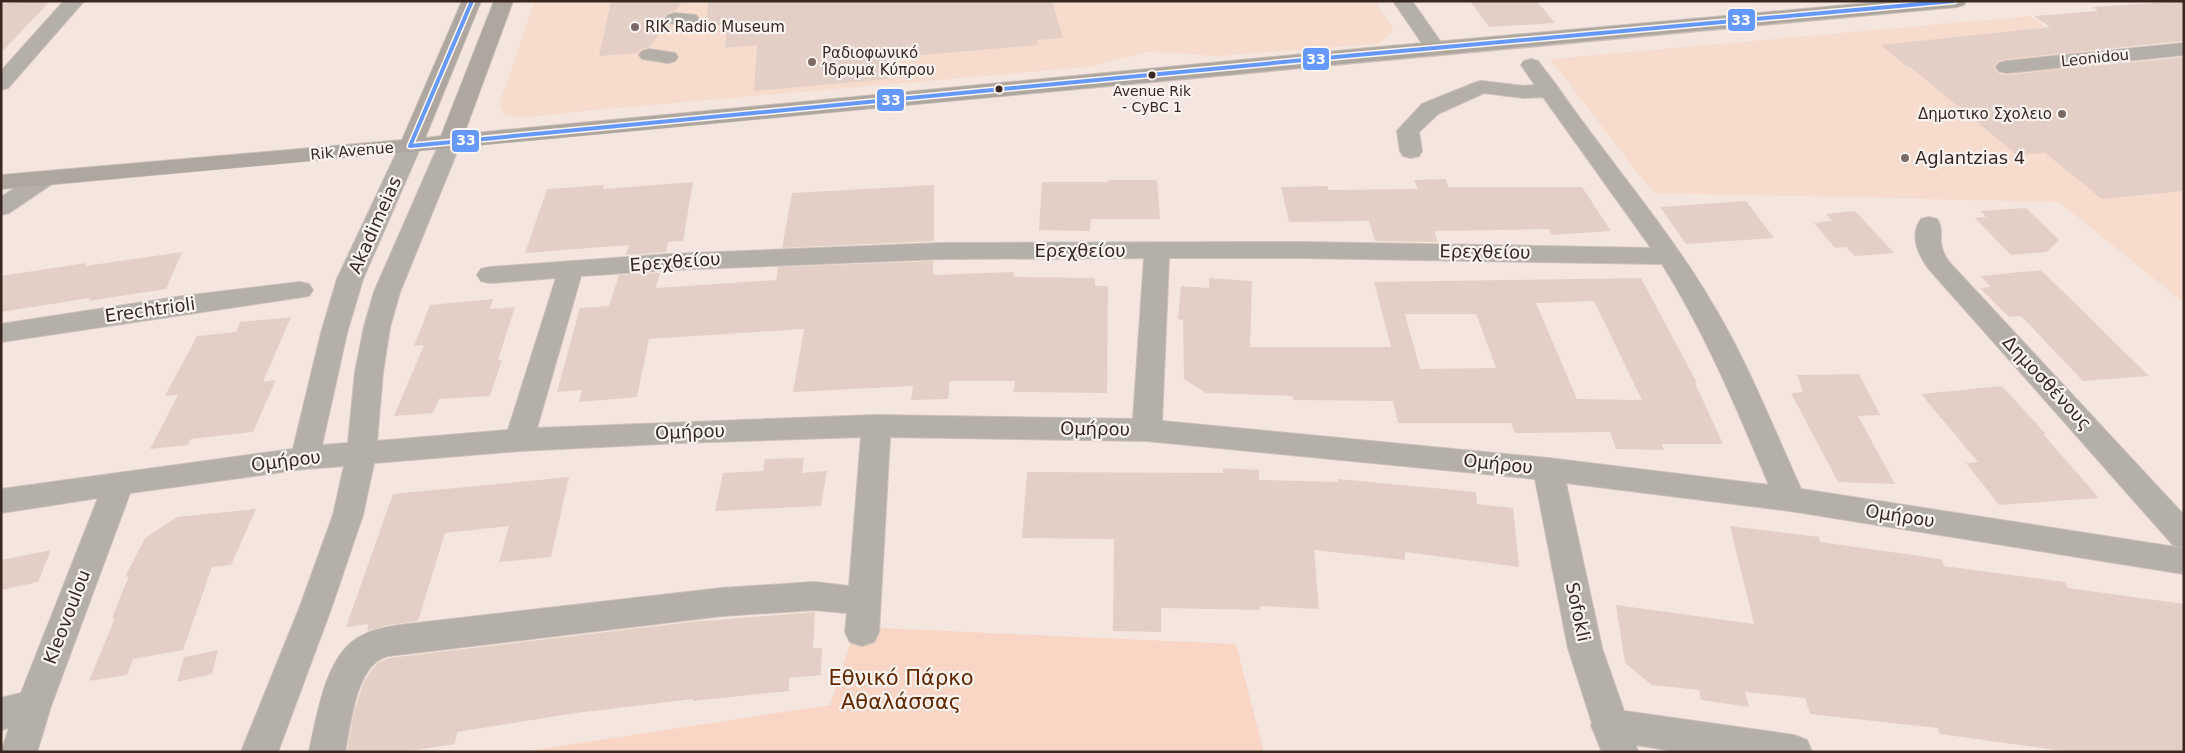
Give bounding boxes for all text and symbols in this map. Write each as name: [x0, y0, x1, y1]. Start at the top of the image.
line badge: 33: [1727, 8, 1756, 32]
text: 33: [1731, 12, 1751, 28]
place label: RIK Radio Museum: [645, 18, 785, 36]
marker: RIK Radio Museum: [629, 21, 641, 33]
place label: Ραδιοφωνικό Ίδρυμα Κύπρου: [821, 44, 935, 79]
street label: Leonidou: [2060, 45, 2130, 71]
line badge: 33: [1302, 47, 1330, 71]
text: 33: [1306, 51, 1326, 67]
marker: Ραδιοφωνικό Ίδρυμα Κύπρου: [806, 56, 818, 68]
marker: Avenue Rik - CyBC 1: [1147, 70, 1157, 80]
place label: Avenue Rik - CyBC 1: [1113, 83, 1192, 115]
unlabelled marker: [994, 84, 1004, 94]
line badge: 33: [876, 88, 905, 112]
text: 33: [881, 92, 901, 108]
place label: Δημοτικο Σχολειο: [1918, 105, 2052, 123]
marker: Δημοτικο Σχολειο: [2056, 108, 2068, 120]
line badge: 33: [451, 129, 480, 153]
text: 33: [456, 132, 476, 148]
street label: Rik Avenue: [309, 138, 395, 164]
place label: Aglantzias 4: [1915, 147, 2025, 168]
marker: Aglantzias 4: [1899, 152, 1911, 164]
street label: Akadimeias: [344, 173, 405, 277]
street label: Ερεχθείου: [1034, 240, 1126, 261]
street label: Ερεχθείου: [1439, 240, 1531, 263]
street label: Ερεχθείου: [629, 248, 721, 275]
street label: Erechtrioli: [103, 293, 197, 326]
street label: Δημοσθένους: [1999, 331, 2096, 434]
street label: Ομήρου: [1060, 417, 1130, 440]
street label: Ομήρου: [655, 420, 725, 443]
street label: Ομήρου: [250, 446, 322, 475]
street label: Ομήρου: [1462, 449, 1534, 478]
street label: Ομήρου: [1864, 500, 1936, 531]
street label: Kleovoulou: [39, 567, 94, 667]
street label: Sofokli: [1562, 580, 1595, 644]
park label: Εθνικό Πάρκο Αθαλάσσας: [828, 666, 974, 714]

